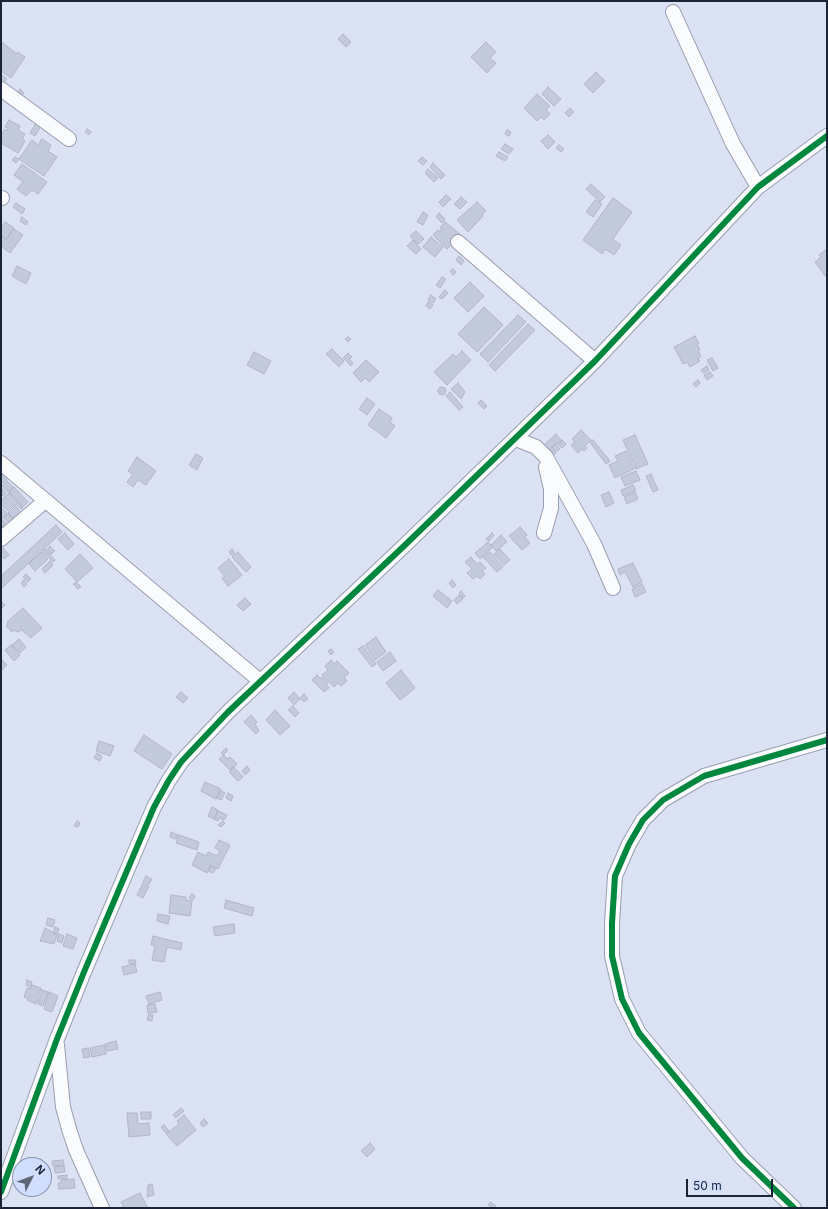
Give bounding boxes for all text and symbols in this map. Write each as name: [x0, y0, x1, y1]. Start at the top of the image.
north arrow: [12, 1157, 52, 1197]
text: N: [32, 1162, 48, 1177]
scale bar: [688, 1171, 775, 1197]
text: 50 m: [693, 1178, 722, 1193]

